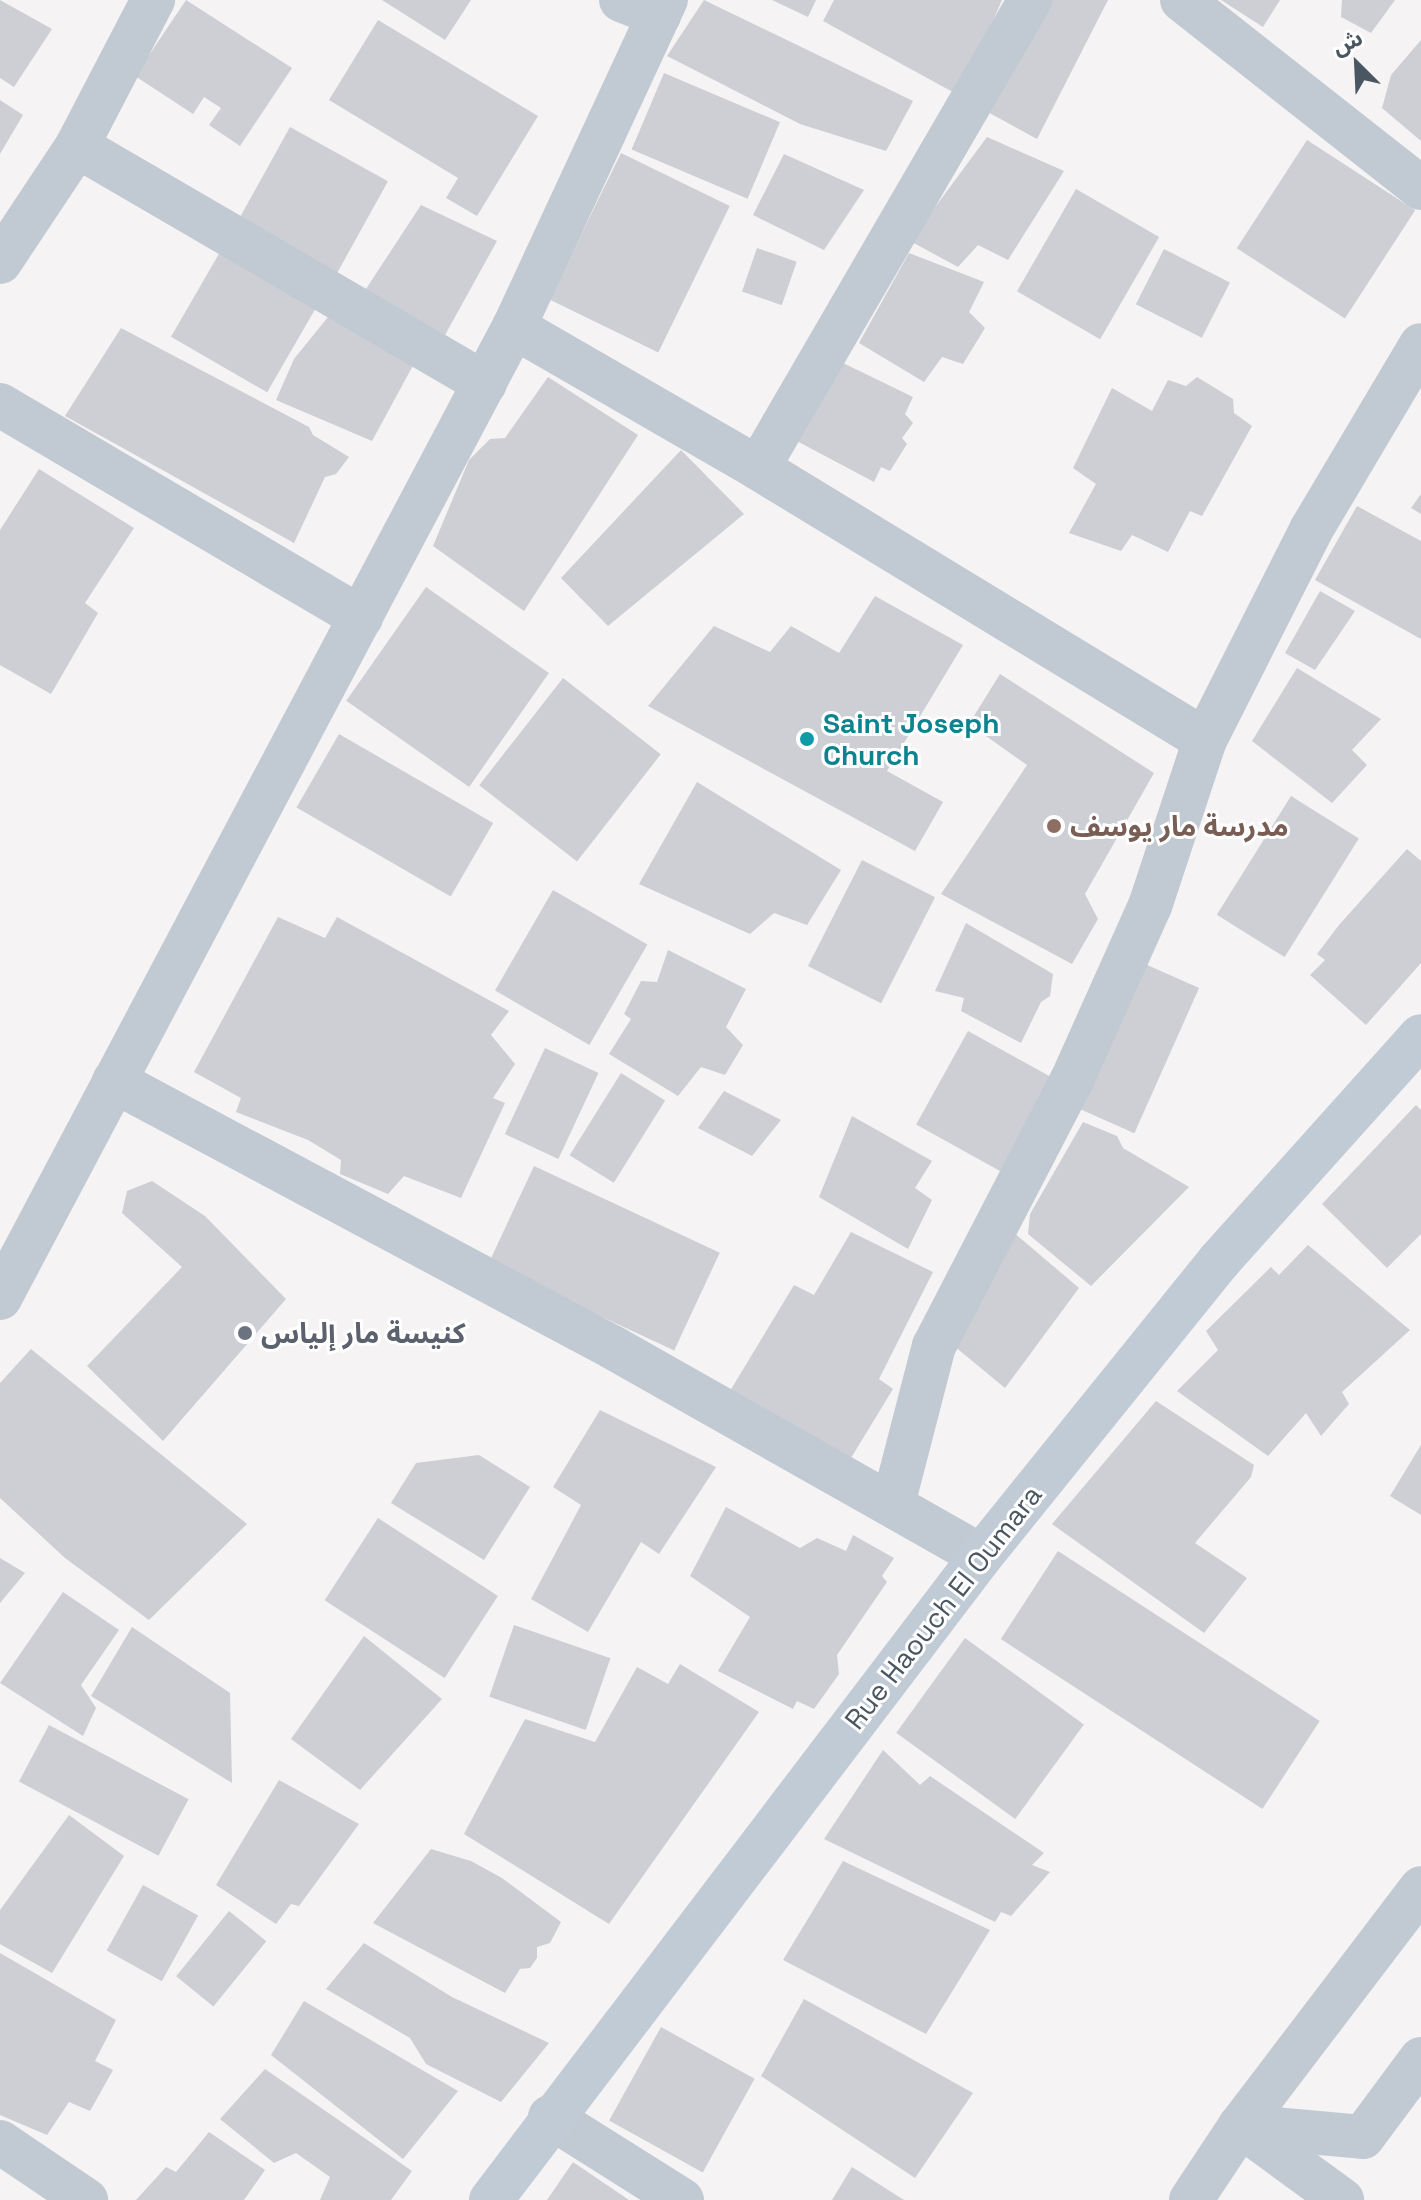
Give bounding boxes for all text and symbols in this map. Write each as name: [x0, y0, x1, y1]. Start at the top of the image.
text: ش: [1328, 23, 1367, 61]
north arrow: [1317, 24, 1397, 104]
place label: Saint Joseph Church: [823, 706, 999, 772]
marker: Saint Joseph Church: [798, 730, 816, 748]
place label: مدرسة مار يوسف: [1070, 809, 1288, 843]
marker: مدرسة مار يوسف: [1045, 817, 1063, 835]
place label: كنيسة مار إلياس: [261, 1316, 466, 1350]
marker: كنيسة مار إلياس: [236, 1324, 254, 1342]
street label: Rue Haouch El Oumara: [837, 1478, 1049, 1736]

